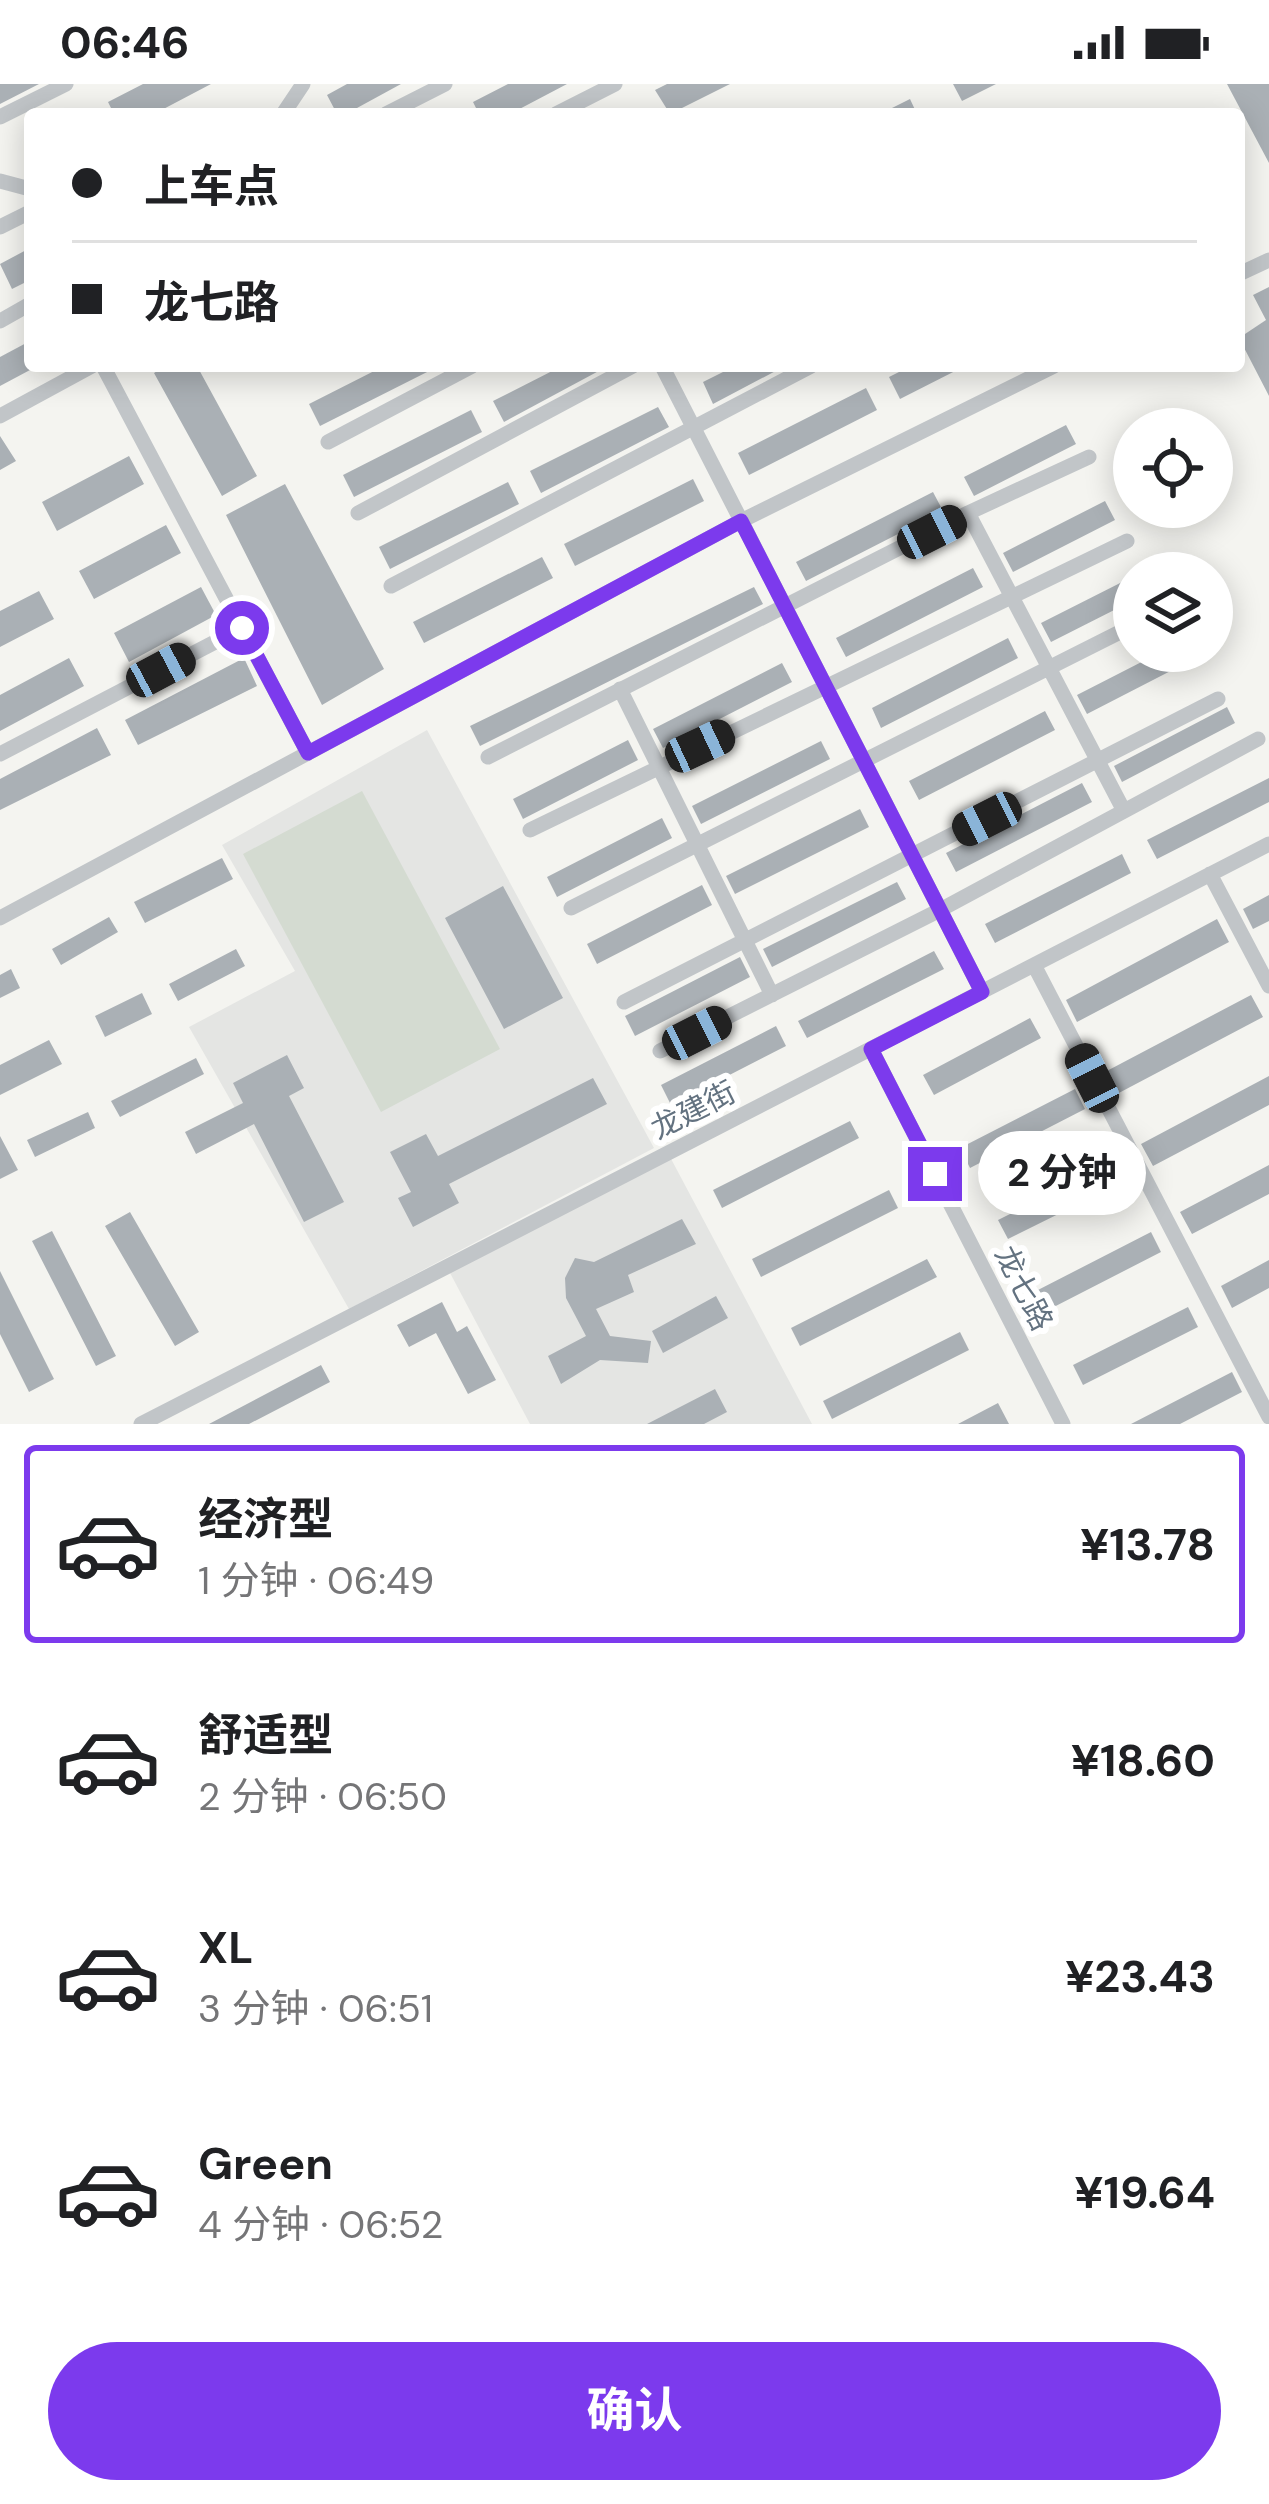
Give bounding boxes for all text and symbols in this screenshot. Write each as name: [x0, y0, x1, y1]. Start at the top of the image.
text: 06:46: [60, 13, 189, 72]
text: 上车点: [144, 157, 279, 216]
text: 龙七路: [144, 273, 279, 332]
map controls: [1113, 408, 1233, 672]
button: locate: [1113, 408, 1233, 528]
car: [892, 500, 972, 564]
button: layers: [1113, 552, 1233, 672]
route start: [215, 601, 269, 655]
car: [121, 637, 201, 703]
car: [660, 714, 740, 778]
car: [947, 787, 1027, 851]
car: [657, 1001, 737, 1065]
car: [1060, 1038, 1124, 1118]
street label: 龙建街: [644, 1072, 742, 1148]
callout: 2 分钟: [977, 1132, 1145, 1216]
route end: [908, 1147, 962, 1201]
text: 2 分钟: [1007, 1147, 1117, 1198]
street label: 龙七路: [986, 1239, 1062, 1337]
icon: car: [54, 1490, 162, 1598]
text: 经济型: [198, 1490, 333, 1549]
text: ¥13.78: [1080, 1515, 1215, 1574]
text: 1 分钟 · 06:49: [198, 1555, 434, 1606]
icon: car: [54, 1706, 162, 1814]
text: 舒适型: [198, 1706, 333, 1765]
text: ¥18.60: [1071, 1731, 1215, 1790]
text: 2 分钟 · 06:50: [198, 1771, 447, 1822]
text: XL: [198, 1918, 253, 1977]
icon: car: [54, 1922, 162, 2030]
text: ¥23.43: [1065, 1947, 1215, 2006]
text: 3 分钟 · 06:51: [198, 1983, 433, 2034]
text: Green: [198, 2134, 333, 2193]
icon: car: [54, 2138, 162, 2246]
text: ¥19.64: [1074, 2163, 1215, 2222]
text: 4 分钟 · 06:52: [198, 2199, 443, 2250]
button: 确认: [48, 2342, 1221, 2480]

